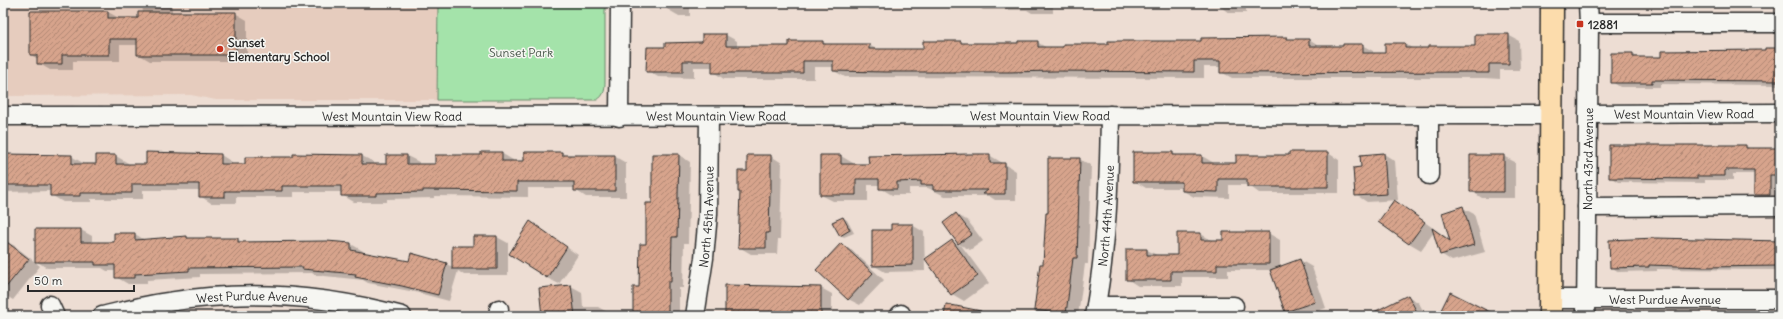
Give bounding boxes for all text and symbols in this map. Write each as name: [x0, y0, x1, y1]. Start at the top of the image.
place label: 12881: [1588, 17, 1618, 32]
marker: 12881: [1575, 19, 1585, 29]
place label: Sunset Elementary School: [228, 35, 330, 65]
marker: Sunset Elementary School: [215, 44, 225, 54]
park label: Sunset Park: [489, 45, 553, 60]
street label: West Mountain View Road: [1614, 106, 1754, 121]
street label: West Mountain View Road: [322, 108, 462, 123]
street label: West Mountain View Road: [646, 108, 786, 123]
street label: West Mountain View Road: [970, 108, 1110, 123]
street label: North 43rd Avenue: [1580, 108, 1596, 210]
street label: North 44th Avenue: [1094, 165, 1116, 267]
street label: North 45th Avenue: [695, 166, 716, 269]
scale bar: [28, 267, 134, 293]
text: 50 m: [34, 273, 63, 288]
street label: West Purdue Avenue: [196, 288, 309, 306]
street label: West Purdue Avenue: [1609, 292, 1721, 307]

